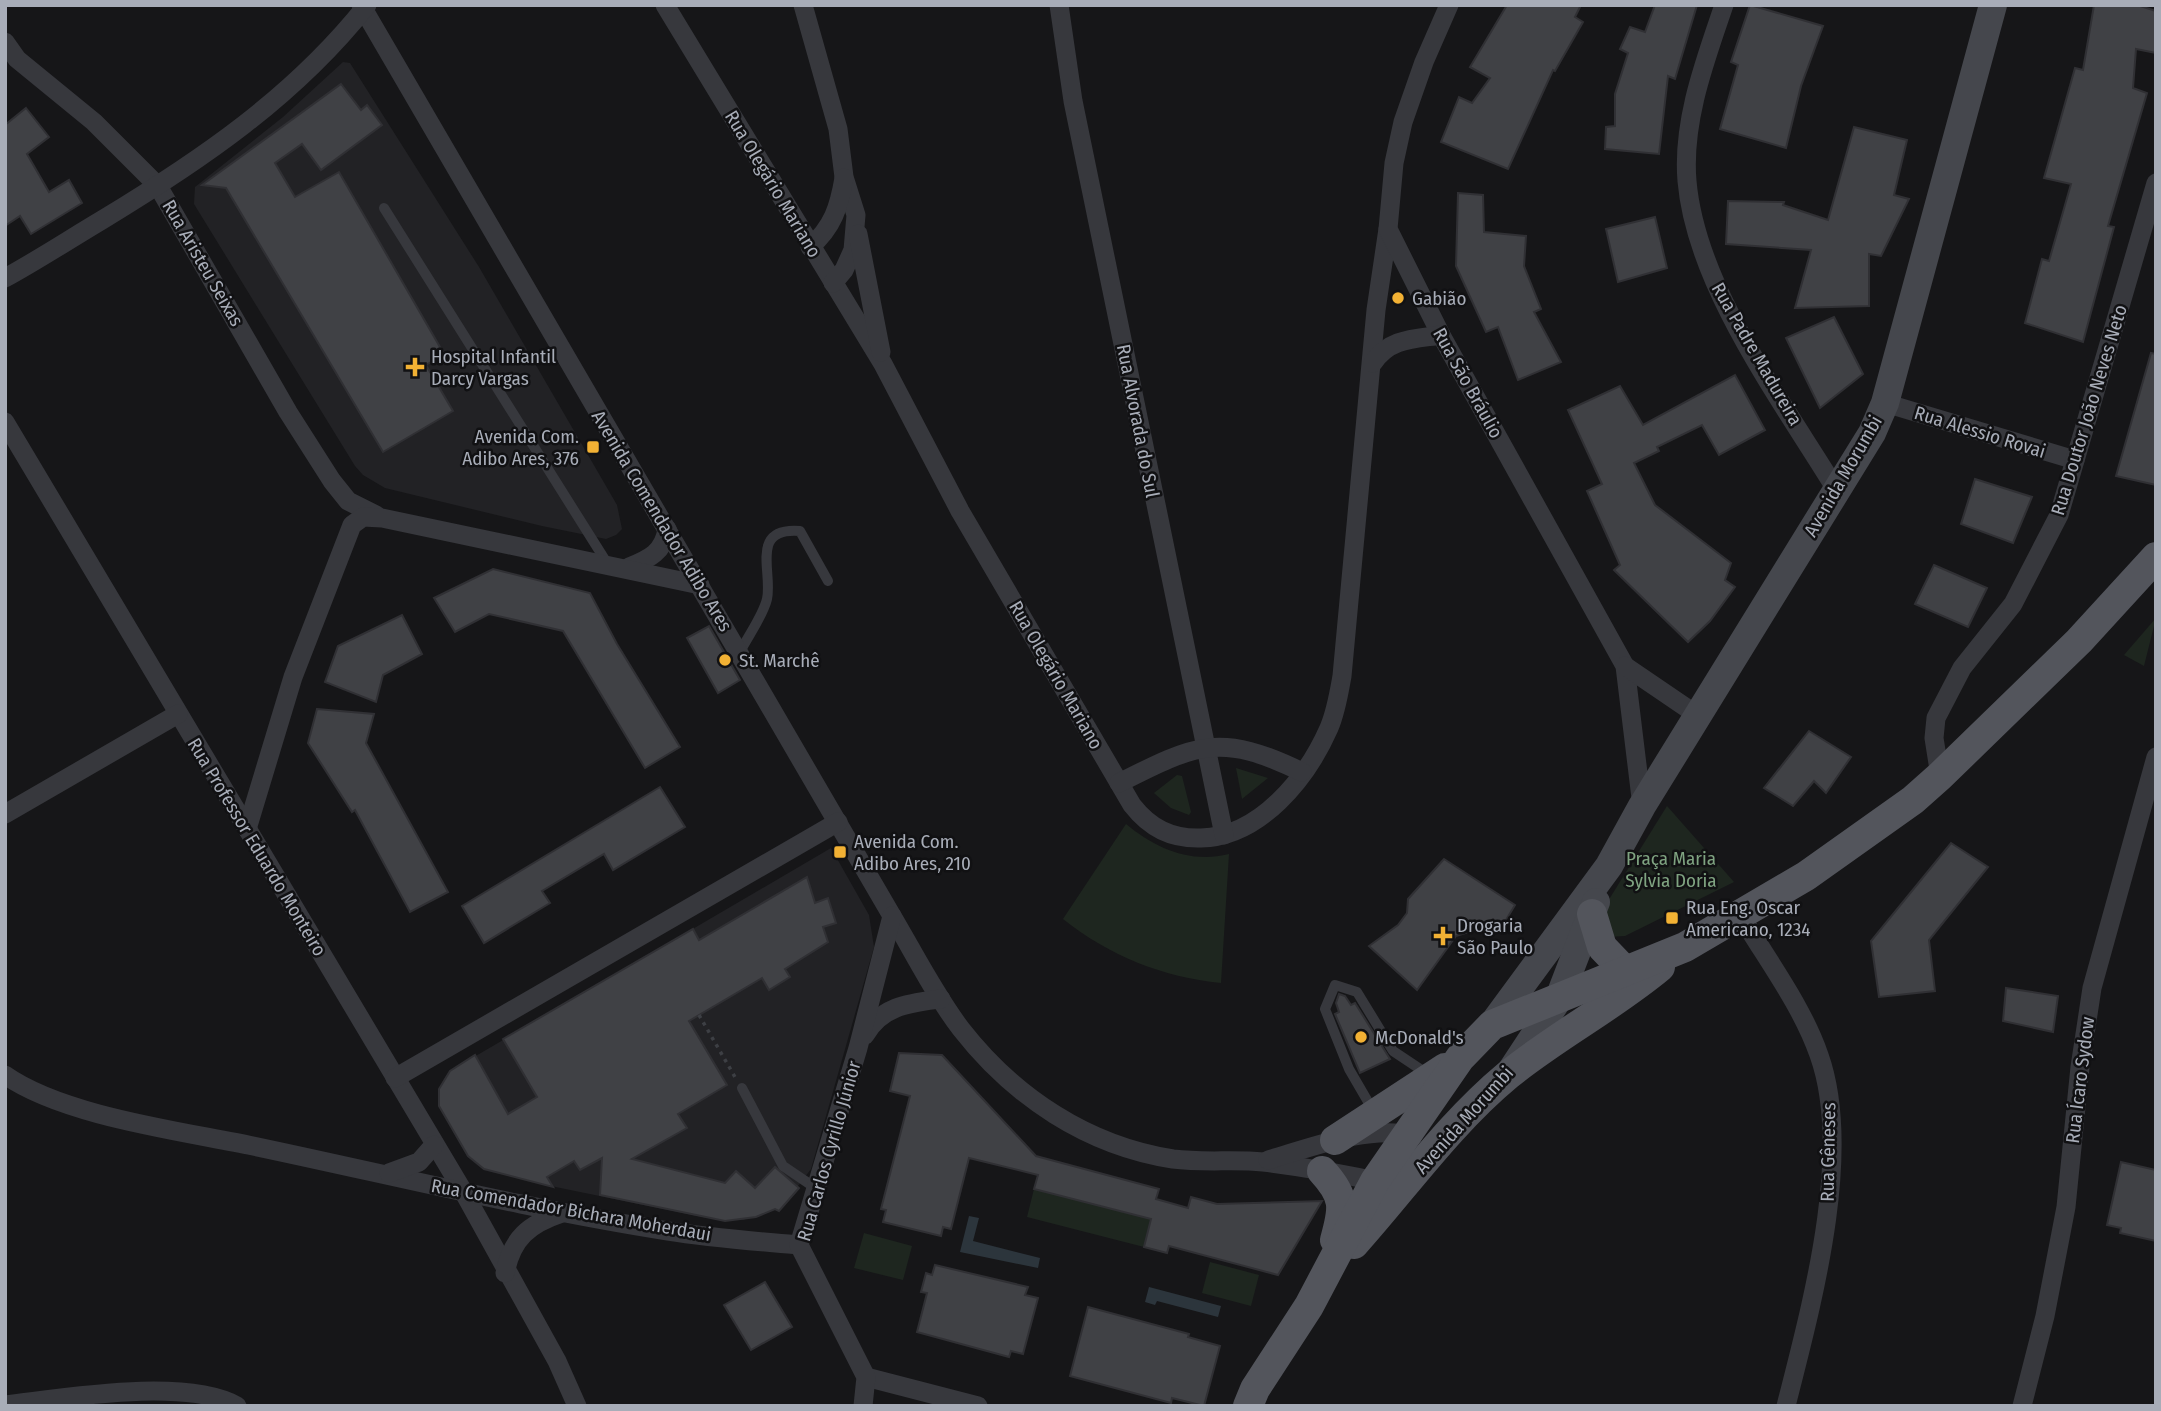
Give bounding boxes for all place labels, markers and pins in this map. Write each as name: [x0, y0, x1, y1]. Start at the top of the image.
place label: Gabião: [1412, 287, 1466, 310]
marker: Gabião: [1390, 290, 1406, 306]
place label: Hospital Infantil Darcy Vargas: [431, 345, 556, 390]
marker: Hospital Infantil Darcy Vargas: [405, 357, 425, 377]
place label: Avenida Com. Adibo Ares, 376: [462, 425, 579, 470]
marker: Avenida Com. Adibo Ares, 376: [585, 439, 601, 455]
place label: St. Marchê: [739, 649, 820, 672]
marker: St. Marchê: [717, 652, 733, 668]
place label: Avenida Com. Adibo Ares, 210: [854, 830, 971, 875]
marker: Avenida Com. Adibo Ares, 210: [832, 844, 848, 860]
place label: Rua Eng. Oscar Americano, 1234: [1686, 896, 1810, 941]
marker: Rua Eng. Oscar Americano, 1234: [1664, 910, 1680, 926]
place label: Drogaria São Paulo: [1457, 914, 1533, 959]
marker: Drogaria São Paulo: [1435, 928, 1451, 944]
place label: McDonald's: [1375, 1026, 1464, 1049]
marker: McDonald's: [1353, 1029, 1369, 1045]

